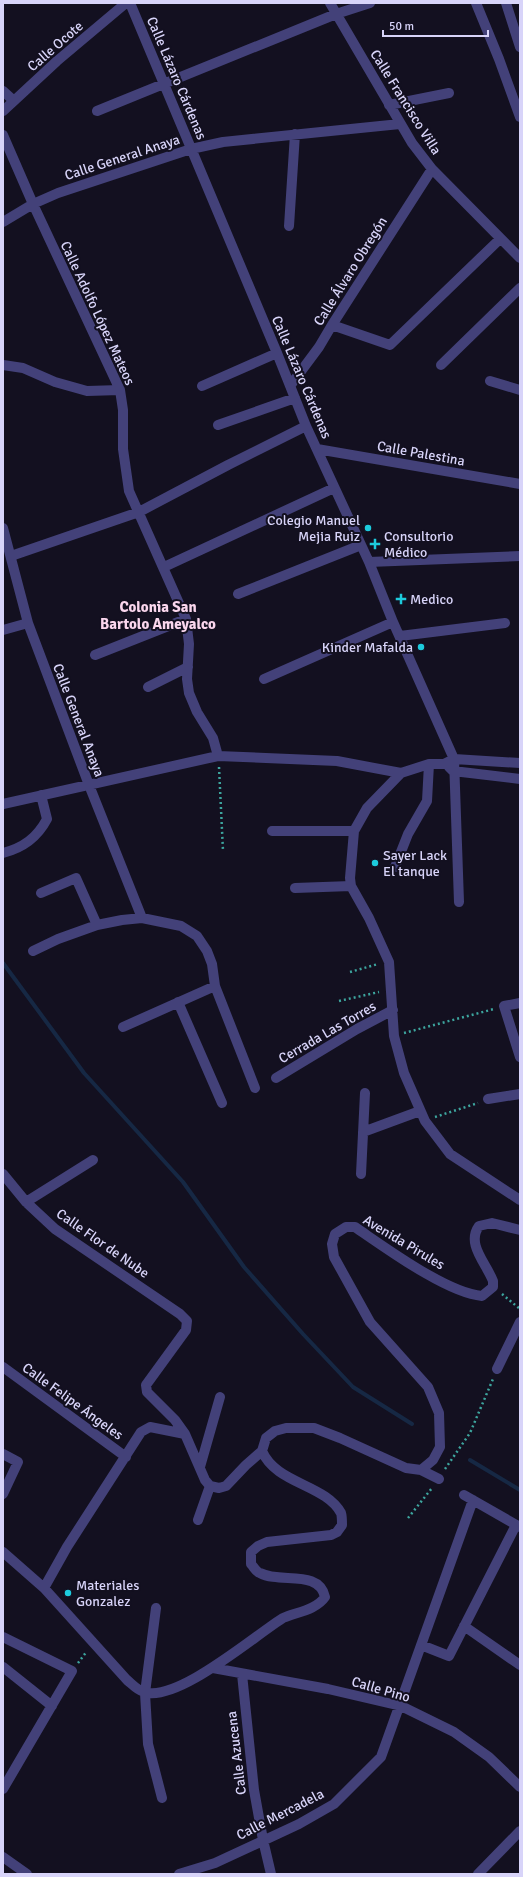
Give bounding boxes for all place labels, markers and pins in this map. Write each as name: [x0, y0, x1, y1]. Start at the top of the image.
place label: Colegio Manuel Mejia Ruiz: [267, 512, 360, 545]
marker: Colegio Manuel Mejia Ruiz: [363, 523, 373, 533]
place label: Consultorio Médico: [384, 528, 453, 561]
marker: Consultorio Médico: [369, 538, 381, 550]
place label: Medico: [410, 591, 453, 608]
marker: Medico: [395, 593, 407, 605]
place label: Kinder Mafalda: [322, 639, 413, 656]
marker: Kinder Mafalda: [416, 642, 426, 652]
place label: Sayer Lack El tanque: [383, 847, 447, 880]
marker: Sayer Lack El tanque: [370, 858, 380, 868]
place label: Materiales Gonzalez: [76, 1577, 139, 1610]
marker: Materiales Gonzalez: [63, 1588, 73, 1598]

